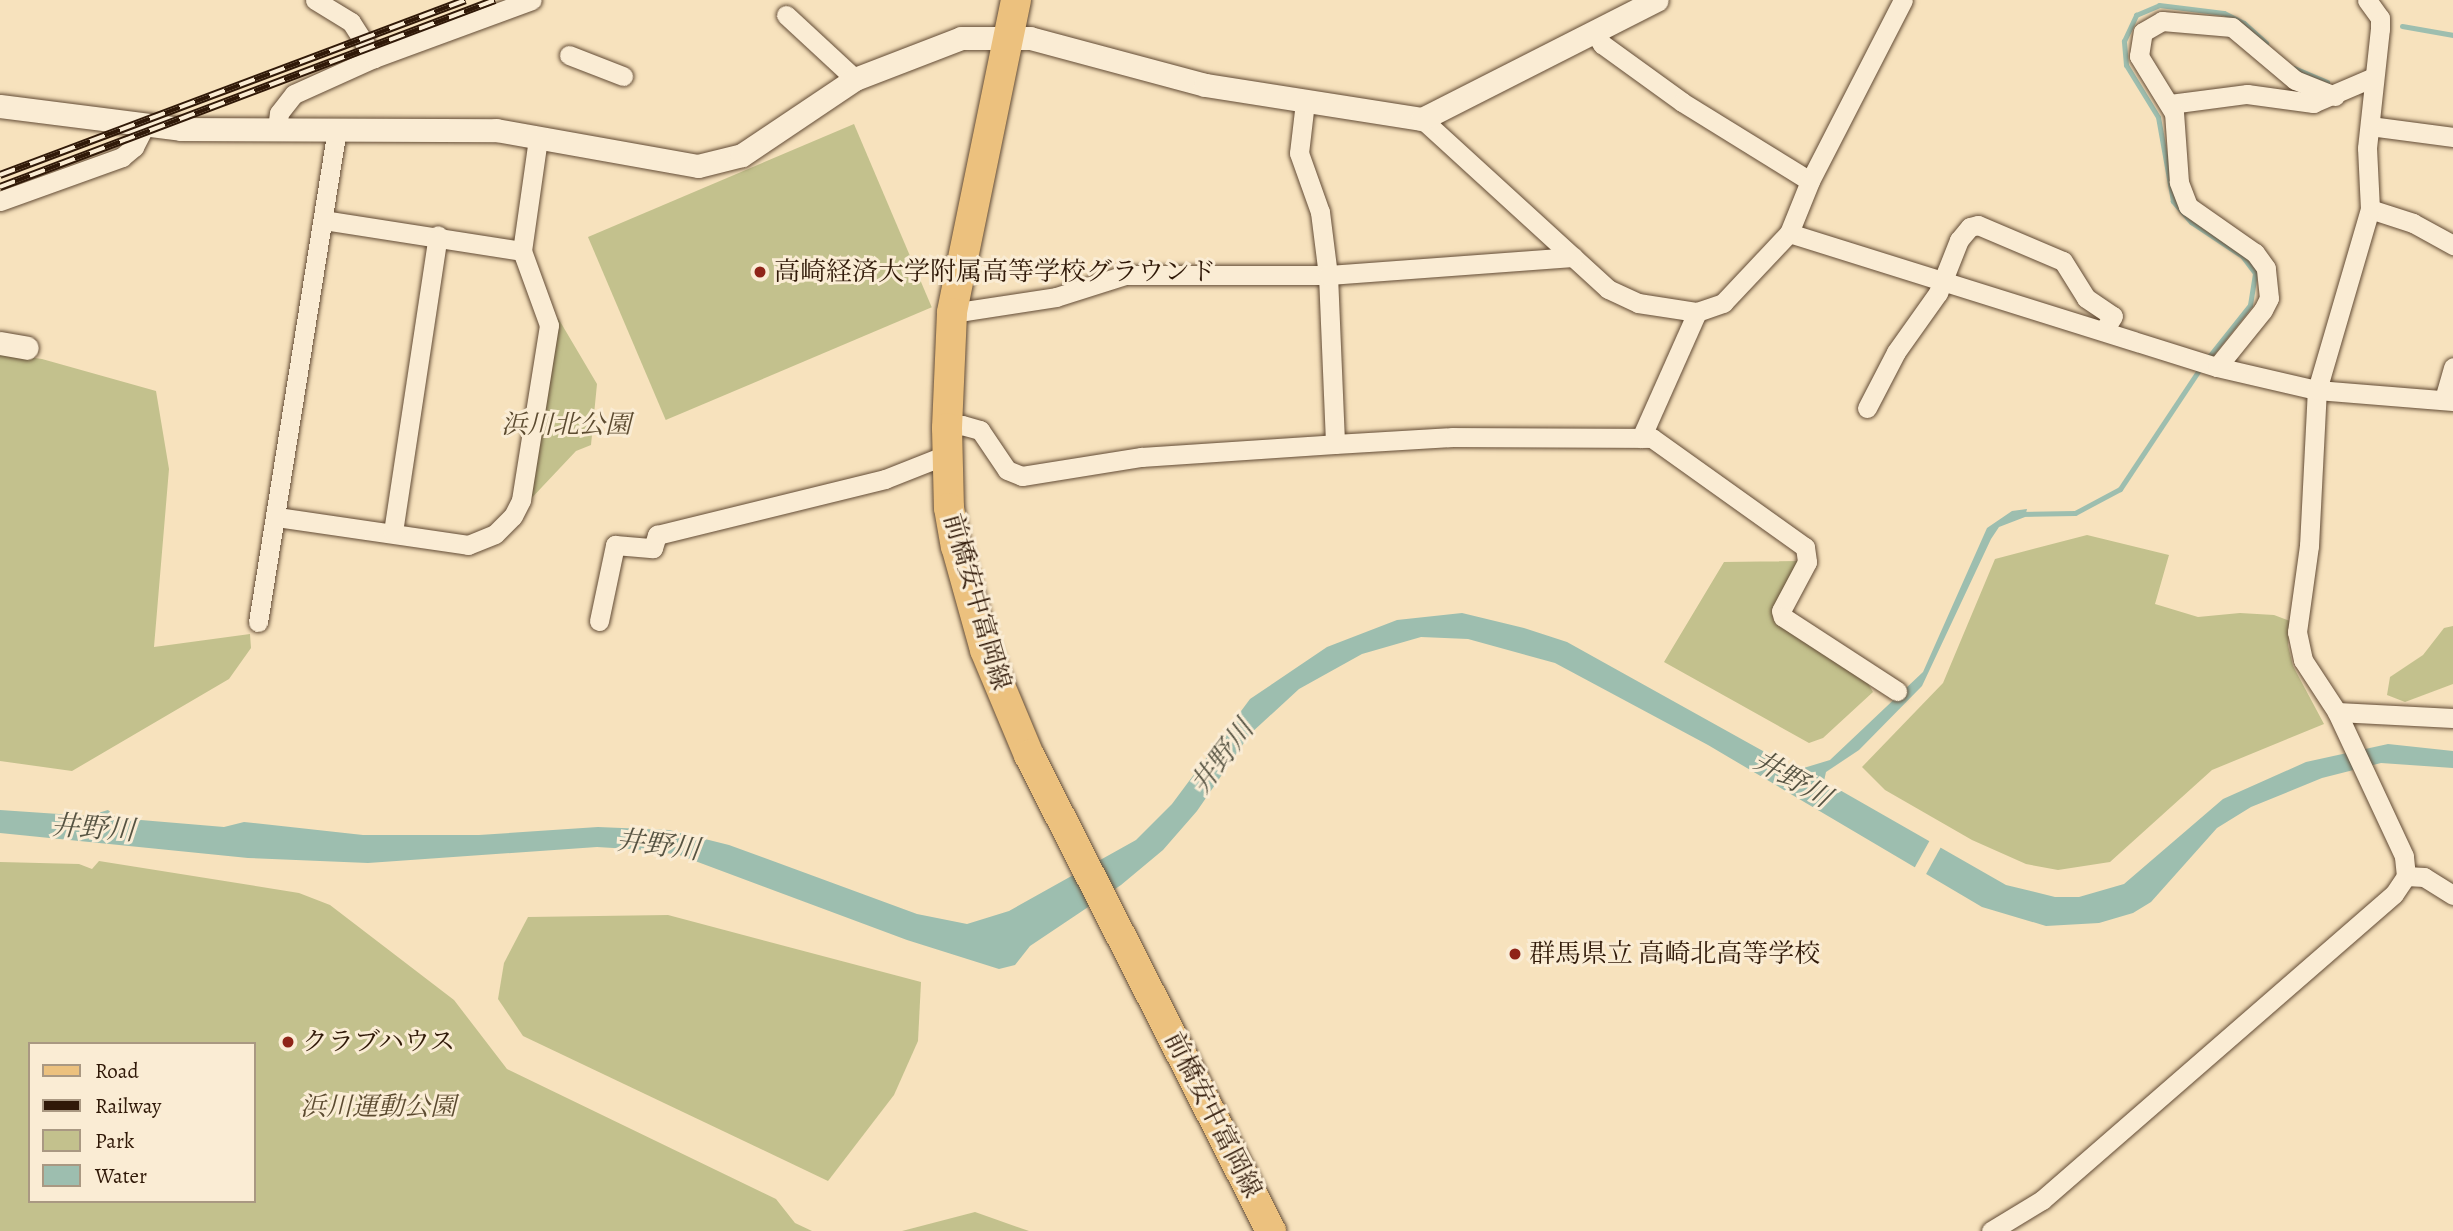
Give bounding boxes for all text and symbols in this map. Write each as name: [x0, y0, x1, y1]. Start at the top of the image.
place label: 高崎経済大学附属高等学校グラウンド: [774, 256, 1216, 288]
marker: 高崎経済大学附属高等学校グラウンド: [752, 264, 768, 280]
park label: 浜川北公園: [501, 409, 631, 441]
street label: 前橋安中富岡線: [937, 510, 1017, 694]
water label: 井野川: [1183, 713, 1261, 801]
water label: 井野川: [1747, 743, 1837, 815]
water label: 井野川: [50, 808, 136, 848]
water label: 井野川: [614, 823, 702, 867]
place label: 群馬県立 高崎北高等学校: [1529, 938, 1820, 970]
marker: 群馬県立 高崎北高等学校: [1507, 946, 1523, 962]
place label: クラブハウス: [302, 1026, 458, 1058]
street label: 前橋安中富岡線: [1158, 1027, 1268, 1203]
marker: クラブハウス: [280, 1034, 296, 1050]
legend: [28, 1042, 256, 1203]
text: Road: [95, 1057, 139, 1085]
park label: 浜川運動公園: [300, 1091, 456, 1123]
text: Railway: [95, 1092, 161, 1120]
text: Park: [95, 1127, 134, 1155]
text: Water: [95, 1162, 147, 1190]

